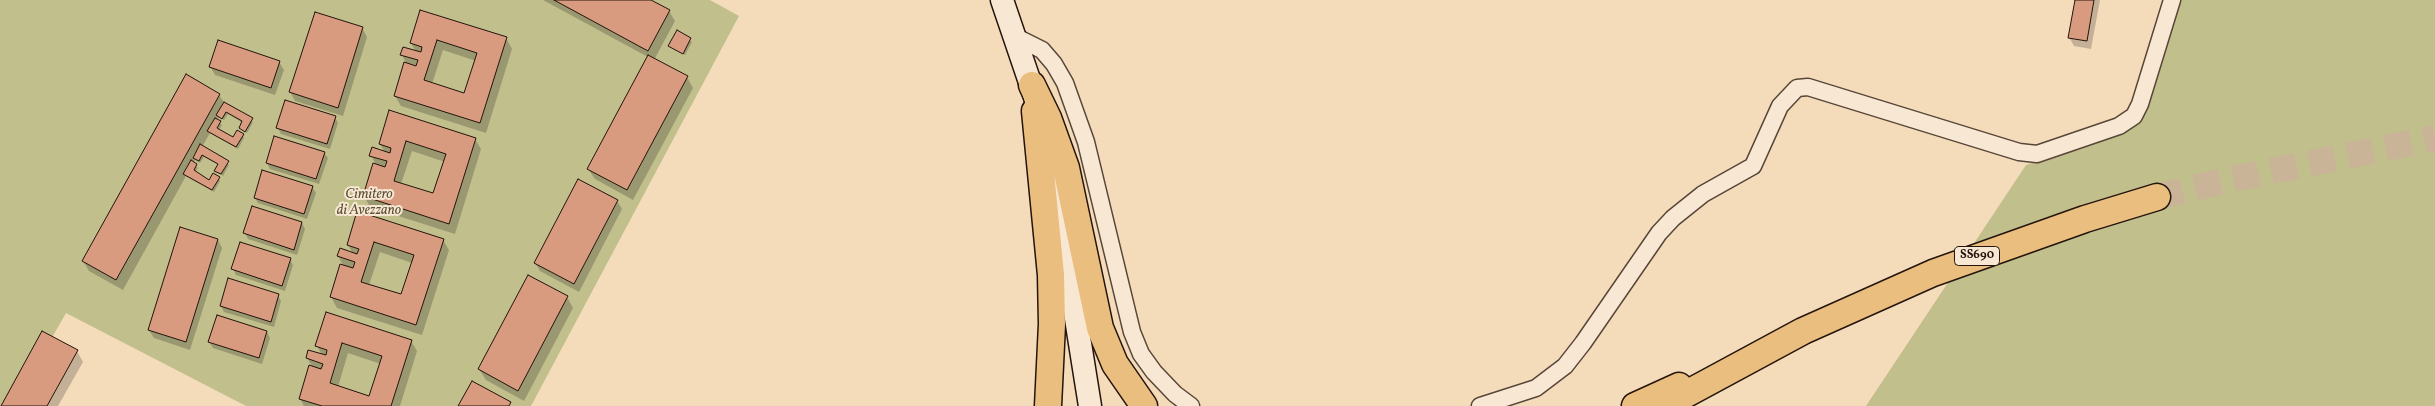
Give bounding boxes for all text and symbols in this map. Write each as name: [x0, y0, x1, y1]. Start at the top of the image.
park label: Cimitero di Avezzano: [337, 187, 401, 220]
road number: SS690: [1954, 247, 2000, 266]

